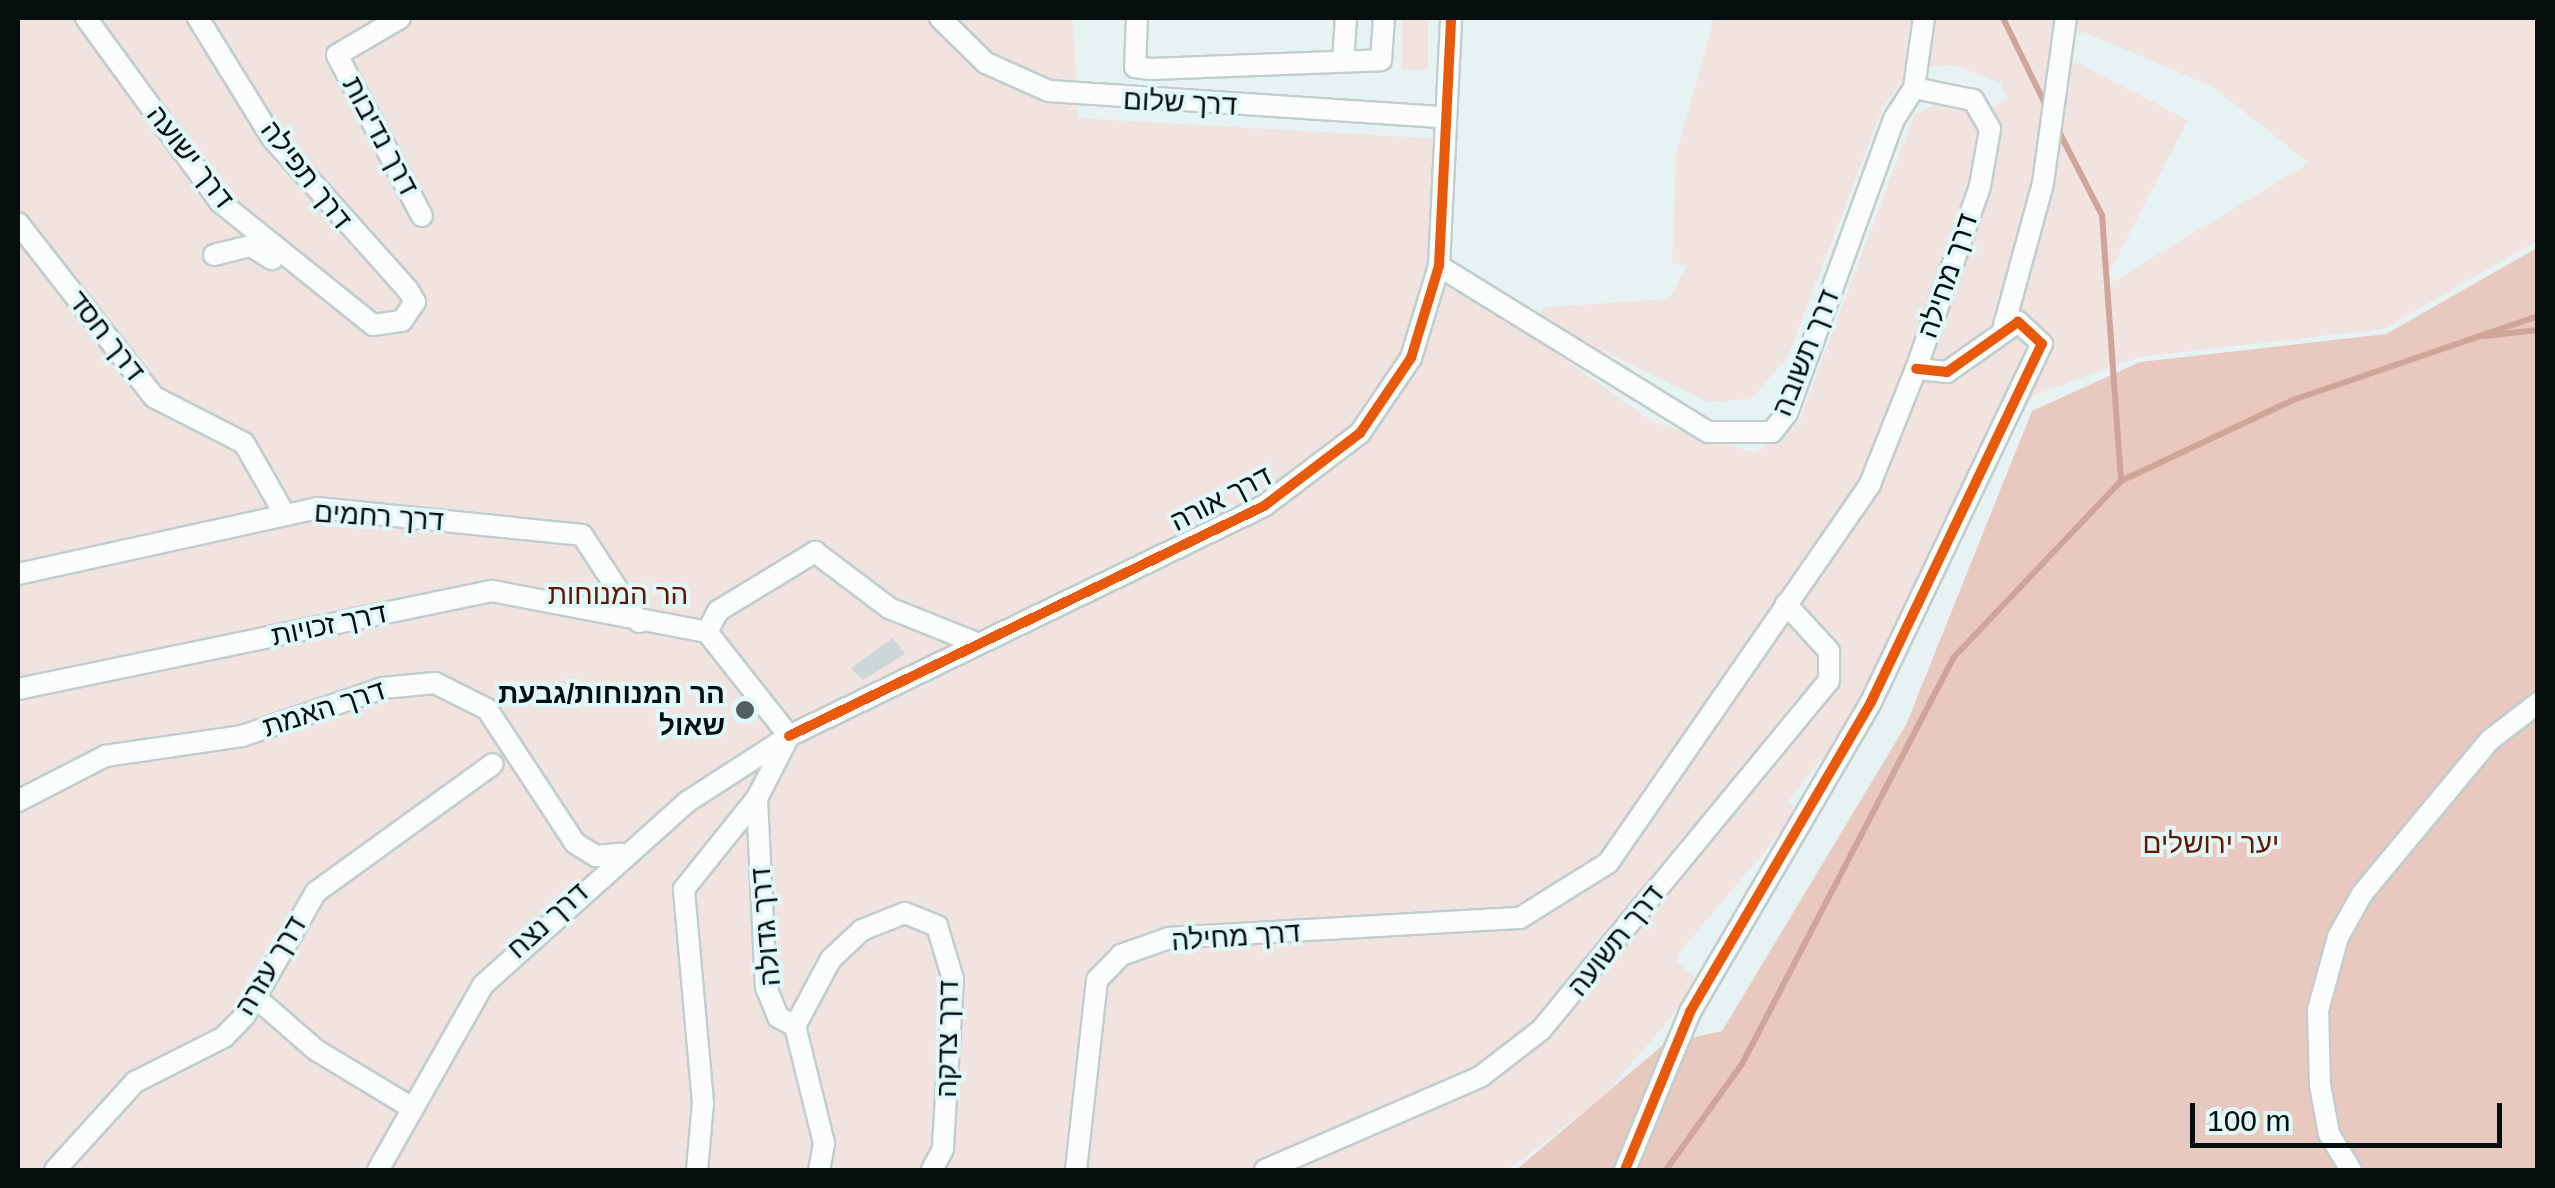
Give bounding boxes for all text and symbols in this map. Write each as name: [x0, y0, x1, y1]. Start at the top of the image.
street label: דרך נדיבות: [335, 71, 425, 201]
street label: דרך שלום: [1122, 83, 1238, 123]
street label: דרך ישועה: [139, 99, 241, 215]
street label: דרך תפילה: [253, 114, 359, 236]
street label: דרך מחילה: [1911, 209, 1985, 343]
street label: דרך חסד: [61, 284, 151, 388]
street label: דרך תשובה: [1765, 285, 1847, 421]
street label: דרך אורה: [1165, 459, 1277, 539]
street label: דרך רחמים: [313, 496, 445, 538]
park label: הר המנוחות: [548, 578, 688, 612]
street label: דרך זכויות: [268, 596, 390, 654]
street label: דרך האמת: [259, 674, 389, 744]
place label: הר המנוחות/גבעת שאול: [498, 677, 725, 743]
marker: הר המנוחות/גבעת שאול: [734, 699, 756, 721]
park label: יער ירושלים: [2143, 827, 2279, 861]
street label: דרך גדולה: [744, 866, 788, 988]
street label: דרך נצח: [501, 876, 595, 966]
street label: דרך תשועה: [1561, 879, 1671, 1003]
street label: דרך עזרה: [228, 910, 314, 1022]
street label: דרך מחילה: [1170, 916, 1302, 958]
street label: דרך צדקה: [930, 980, 966, 1098]
scale bar: [2195, 1083, 2508, 1145]
text: 100 m: [2207, 1104, 2290, 1137]

